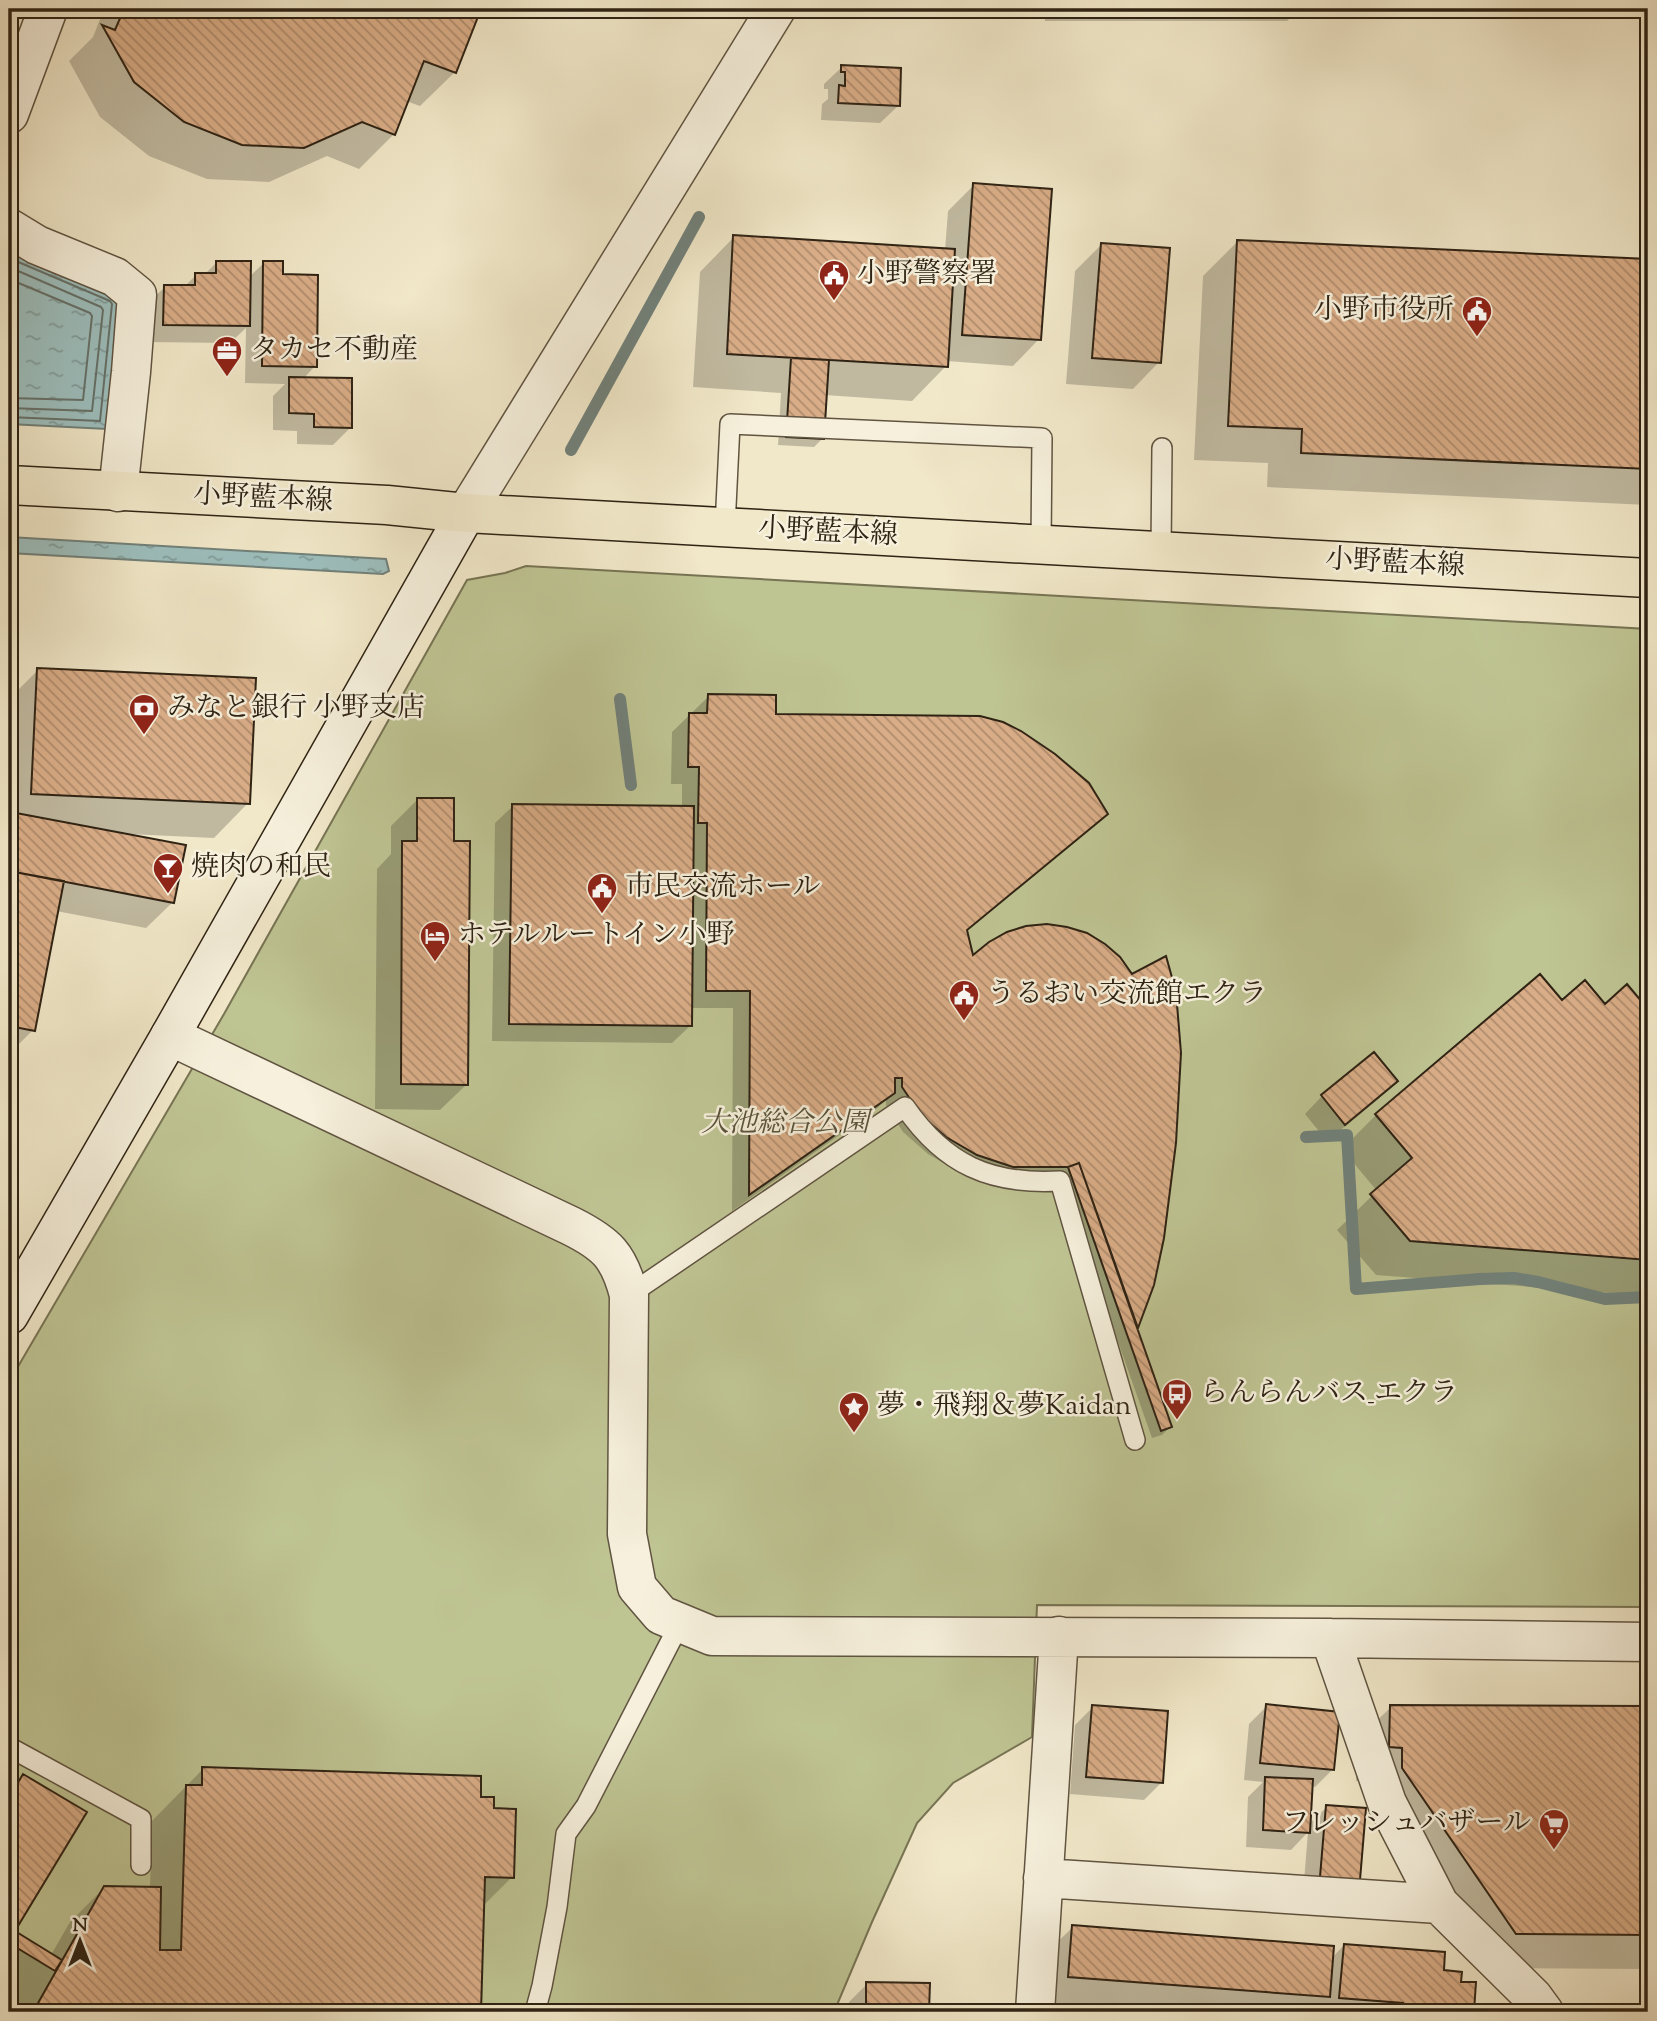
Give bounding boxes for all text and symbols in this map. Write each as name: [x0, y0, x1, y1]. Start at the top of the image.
place label: 小野警察署: [857, 255, 997, 295]
public building icon: 小野警察署: [817, 258, 851, 302]
place label: 小野市役所: [1314, 291, 1454, 331]
public building icon: 小野市役所: [1460, 294, 1494, 338]
place label: タカセ不動産: [250, 331, 418, 371]
office icon: タカセ不動産: [210, 334, 244, 378]
street label: 小野藍本線: [192, 475, 334, 523]
street label: 小野藍本線: [757, 509, 899, 557]
street label: 小野藍本線: [1324, 540, 1466, 588]
place label: みなと銀行 小野支店: [167, 689, 425, 729]
bank icon: みなと銀行 小野支店: [127, 692, 161, 736]
place label: 焼肉の和民: [191, 848, 331, 888]
bar icon: 焼肉の和民: [151, 851, 185, 895]
place label: 市民交流ホール: [625, 868, 820, 908]
public building icon: 市民交流ホール: [585, 871, 619, 915]
place label: ホテルルートイン小野: [458, 916, 735, 956]
hotel icon: ホテルルートイン小野: [418, 919, 452, 963]
place label: うるおい交流館エクラ: [987, 975, 1267, 1015]
public building icon: うるおい交流館エクラ: [947, 978, 981, 1022]
park label: 大池総合公園: [701, 1104, 873, 1144]
place label: らんらんバス_エクラ: [1200, 1374, 1458, 1414]
bus stop icon: らんらんバス_エクラ: [1160, 1377, 1194, 1421]
place label: 夢・飛翔＆夢Kaidan: [877, 1387, 1131, 1427]
place icon: 夢・飛翔＆夢Kaidan: [837, 1390, 871, 1434]
place label: フレッシュバザール: [1282, 1804, 1531, 1844]
supermarket icon: フレッシュバザール: [1537, 1807, 1571, 1851]
north arrow: [46, 1906, 116, 1976]
text: N: [72, 1913, 88, 1940]

